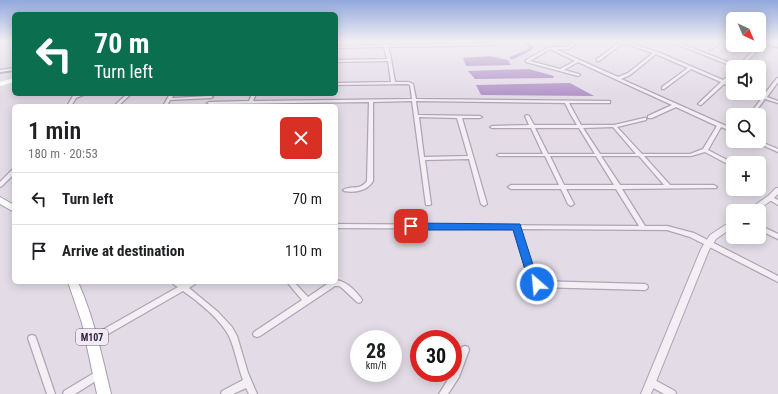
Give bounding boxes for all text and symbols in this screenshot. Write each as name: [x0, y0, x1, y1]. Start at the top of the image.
north arrow: [726, 12, 766, 52]
map controls: [726, 12, 766, 244]
text: 70 m: [94, 27, 150, 60]
icon: left: [28, 28, 80, 80]
button: sound: [726, 60, 766, 100]
text: Turn left: [94, 61, 153, 82]
button: search: [726, 108, 766, 148]
text: 1 min: [28, 117, 81, 145]
button: close: [280, 117, 322, 159]
text: 180 m · 20:53: [28, 146, 98, 161]
button: +: [726, 156, 766, 196]
icon: left: [28, 188, 50, 210]
text: Turn left: [62, 190, 113, 208]
text: 70 m: [292, 190, 322, 208]
button: −: [726, 204, 766, 244]
pin: [394, 209, 428, 243]
icon: arrive: [400, 215, 422, 237]
icon: arrive: [28, 240, 50, 262]
text: Arrive at destination: [62, 242, 185, 260]
text: 110 m: [285, 242, 322, 260]
position arrow: [516, 263, 558, 305]
road number: M107: [76, 329, 108, 345]
speed limit sign: 30: [410, 330, 462, 382]
text: 28: [366, 339, 386, 363]
text: km/h: [366, 360, 386, 371]

